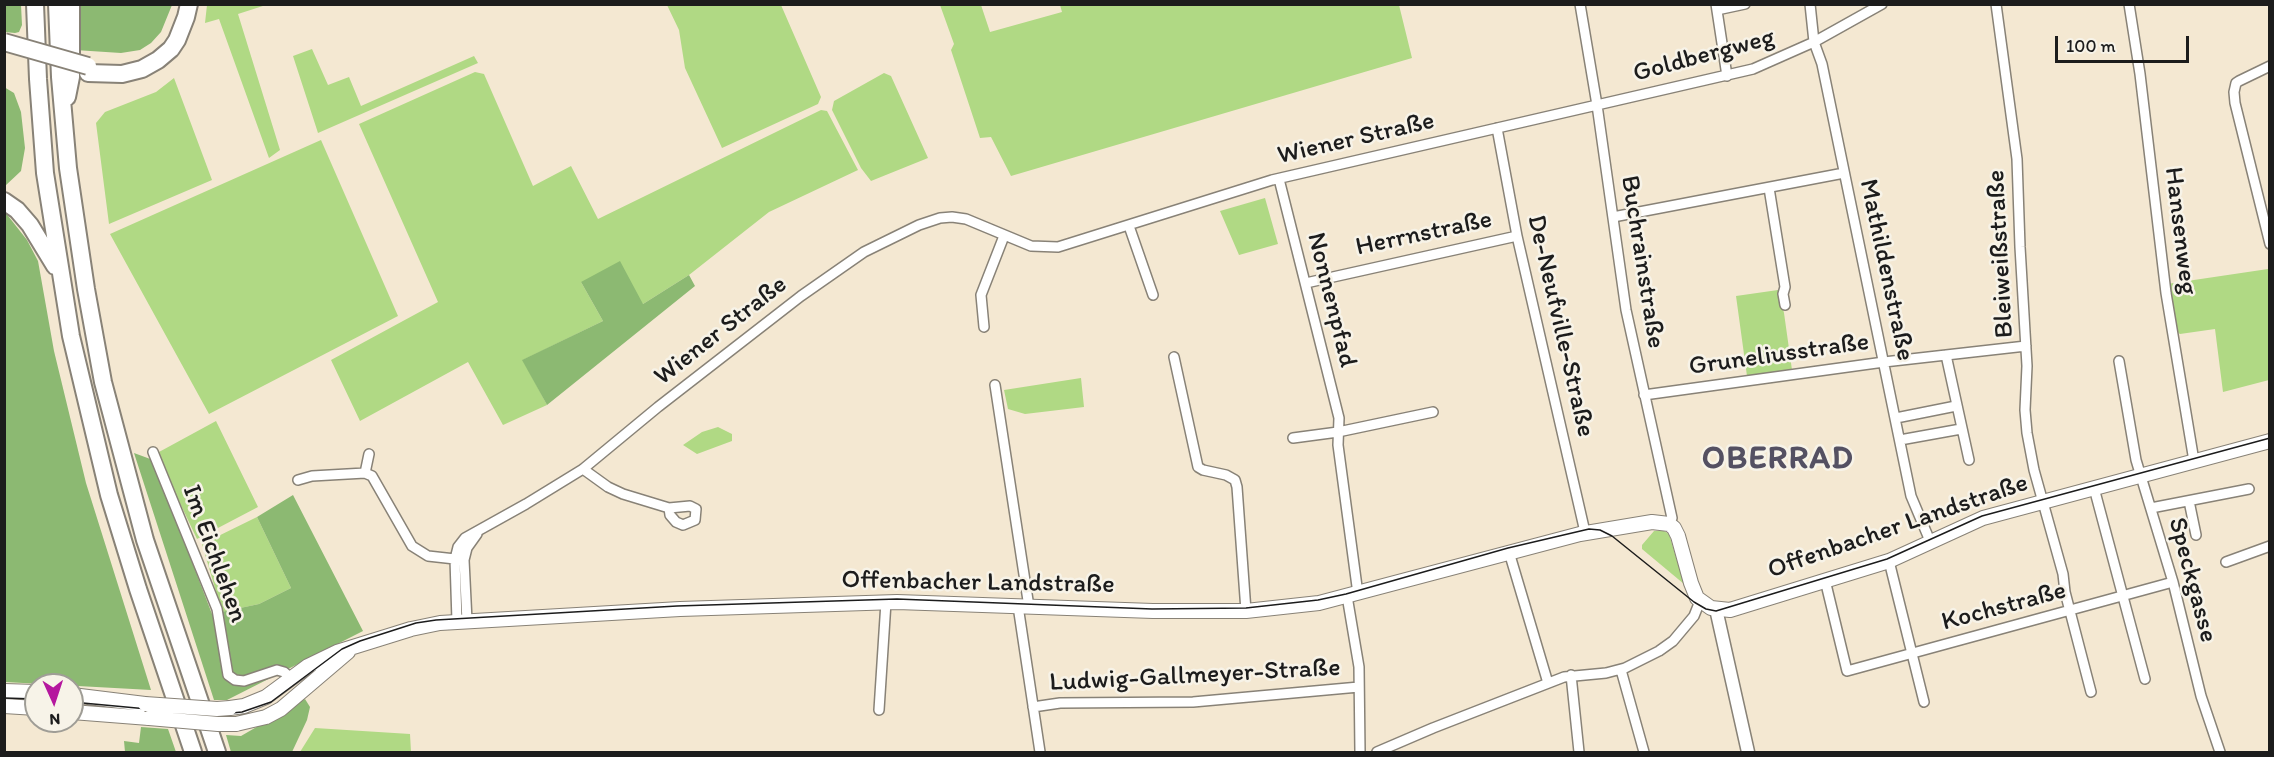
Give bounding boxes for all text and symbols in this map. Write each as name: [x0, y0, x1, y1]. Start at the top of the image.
street label: Goldbergweg: [1630, 22, 1778, 90]
scale bar: [2058, 24, 2192, 62]
text: 100 m: [2066, 35, 2116, 57]
street label: Wiener Straße: [1274, 106, 1438, 172]
street label: Hansenweg: [2157, 165, 2203, 297]
street label: Bleiweißstraße: [1981, 169, 2021, 339]
street label: Buchrainstraße: [1613, 173, 1671, 351]
street label: Mathildenstraße: [1852, 176, 1920, 364]
street label: Herrnstraße: [1353, 204, 1495, 264]
street label: De-Neufville-Straße: [1519, 212, 1601, 440]
street label: Nonnenpfad: [1299, 229, 1363, 371]
street label: Wiener Straße: [648, 269, 794, 393]
street label: Gruneliusstraße: [1687, 327, 1871, 383]
district label: OBERRAD: [1701, 441, 1855, 479]
street label: Offenbacher Landstraße: [1764, 468, 2032, 586]
street label: Im Eichlehen: [175, 481, 253, 627]
street label: Speckgasse: [2160, 514, 2224, 646]
street label: Offenbacher Landstraße: [841, 565, 1115, 601]
street label: Kochstraße: [1938, 575, 2070, 639]
street label: Ludwig-Gallmeyer-Straße: [1049, 653, 1341, 699]
north arrow: [24, 673, 84, 733]
text: N: [49, 710, 61, 729]

